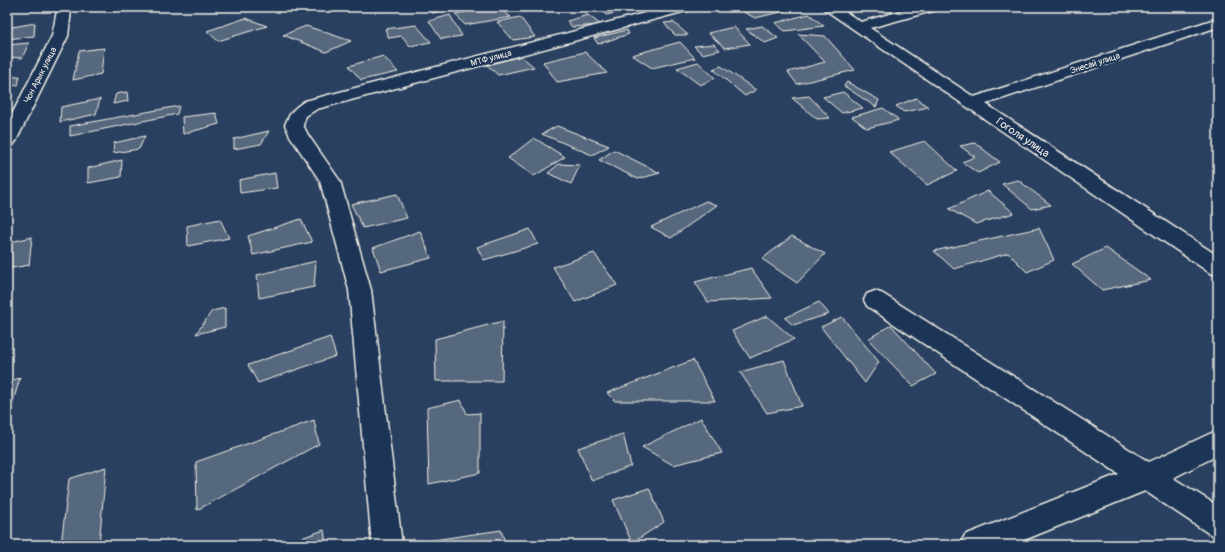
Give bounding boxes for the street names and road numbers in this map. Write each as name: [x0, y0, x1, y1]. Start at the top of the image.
street label: Чон Арык улица: [22, 45, 59, 105]
street label: МТФ улица: [469, 48, 513, 69]
street label: Энесай улица: [1069, 50, 1121, 77]
street label: Гоголя улица: [994, 115, 1052, 160]

